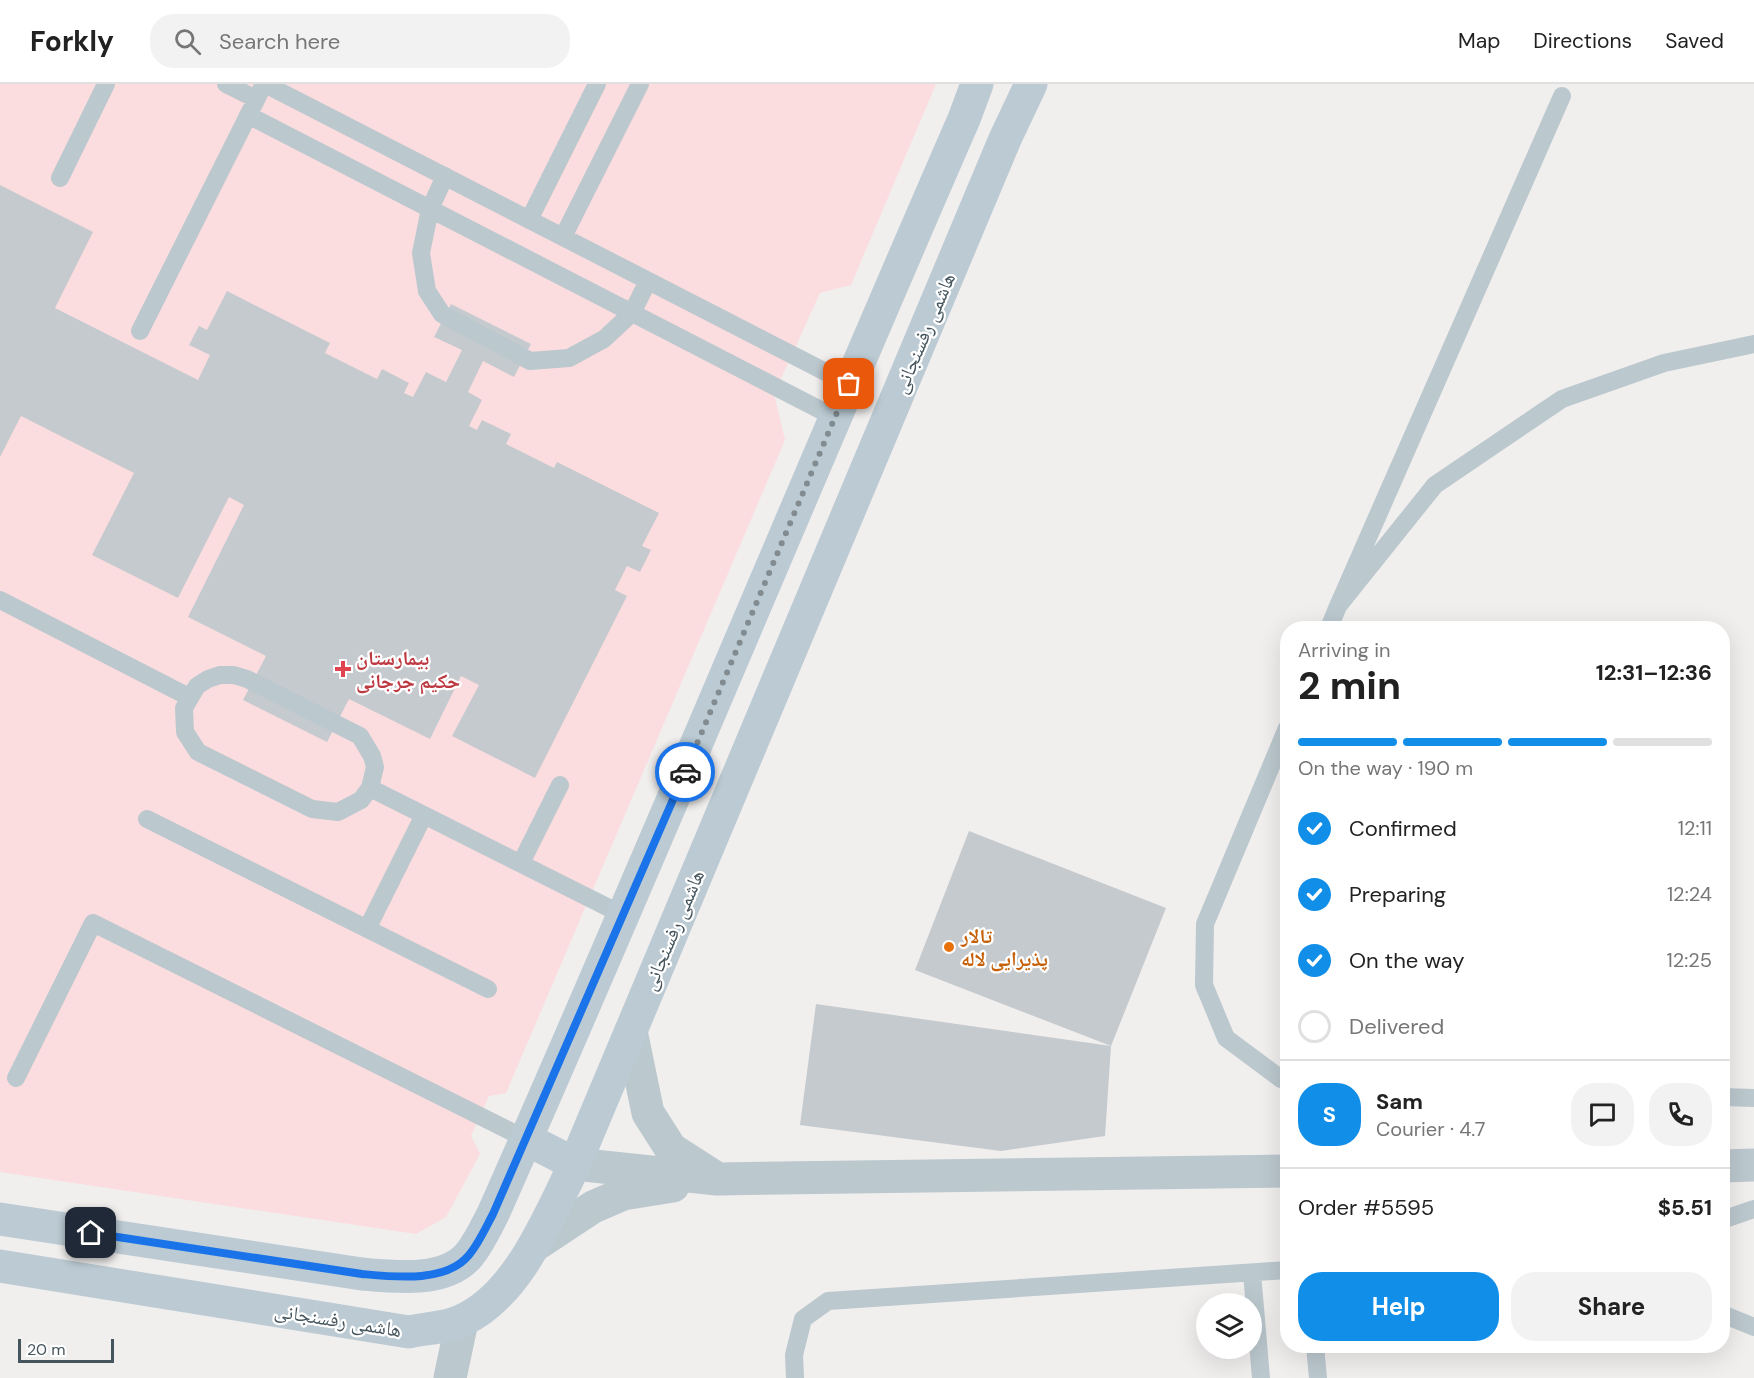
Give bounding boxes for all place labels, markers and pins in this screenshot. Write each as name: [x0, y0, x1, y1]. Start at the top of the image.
pin: [823, 358, 874, 409]
place label: بیمارستان حکیم جرجانی: [356, 645, 460, 695]
marker: بیمارستان حکیم جرجانی: [334, 660, 352, 678]
place label: تالار پذیرایی لاله: [960, 923, 1048, 972]
marker: تالار پذیرایی لاله: [942, 940, 956, 954]
pin: [65, 1207, 116, 1258]

